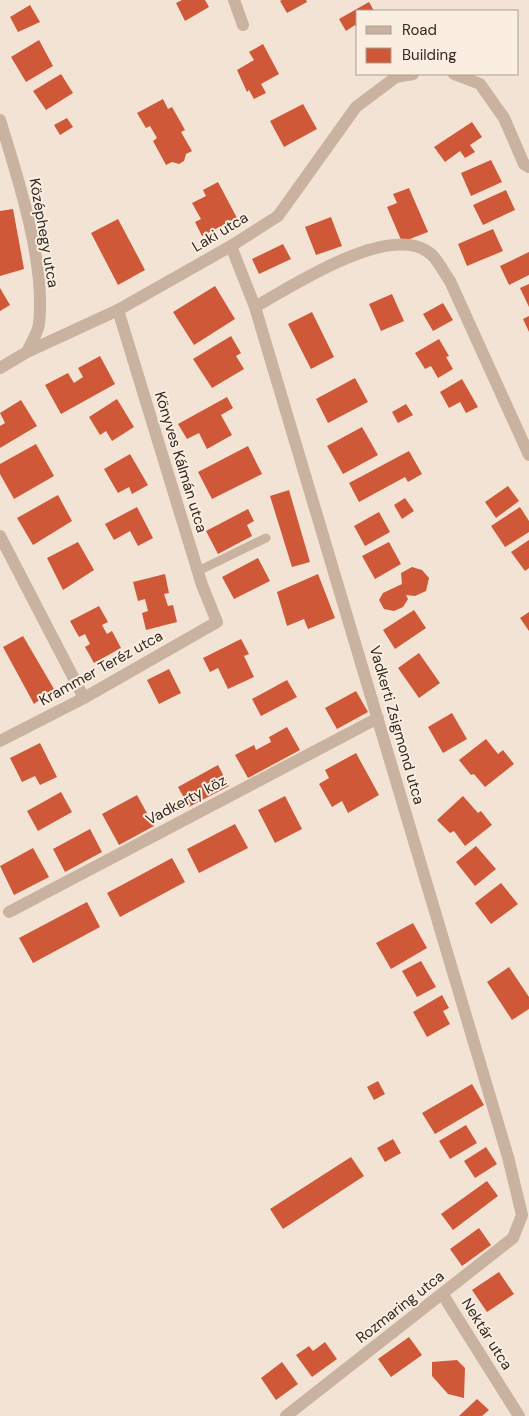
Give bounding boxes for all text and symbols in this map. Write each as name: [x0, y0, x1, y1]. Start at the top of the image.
legend: [356, 10, 519, 75]
text: Road: [402, 20, 437, 40]
text: Building: [402, 45, 457, 65]
street label: Középhegy utca: [25, 177, 63, 289]
street label: Laki utca: [188, 207, 252, 257]
street label: Könyves Kálmán utca: [150, 389, 212, 535]
street label: Krammer Teréz utca: [36, 626, 166, 710]
street label: Vadkerti Zsigmond utca: [365, 643, 429, 807]
street label: Vadkerty köz: [142, 770, 230, 830]
street label: Rozmaring utca: [352, 1266, 448, 1348]
street label: Nektár utca: [457, 1294, 517, 1374]

